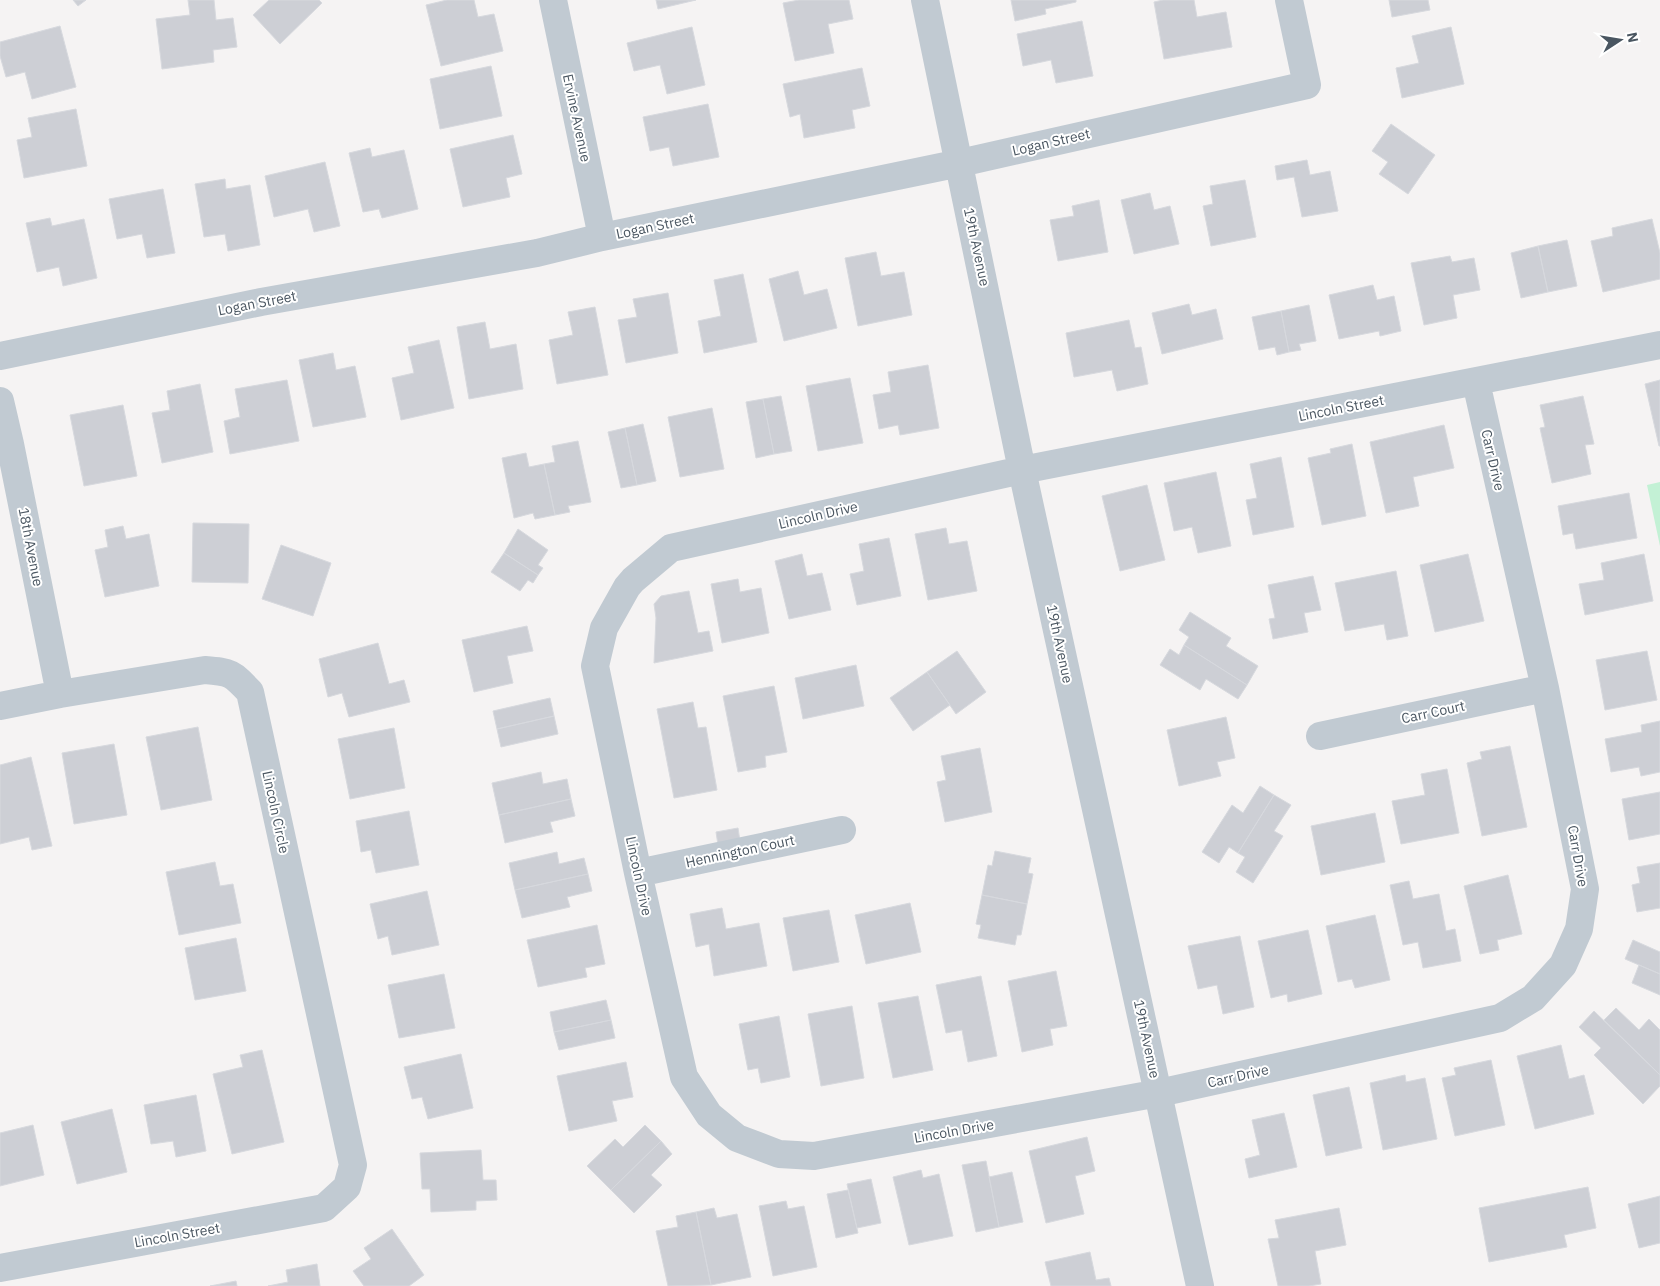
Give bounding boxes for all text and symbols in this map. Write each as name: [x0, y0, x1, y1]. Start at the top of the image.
north arrow: [1595, 15, 1645, 65]
text: N: [1623, 30, 1643, 44]
street label: Ervine Avenue: [559, 72, 595, 164]
street label: Logan Street: [1010, 124, 1092, 160]
street label: 19th Avenue: [960, 206, 994, 288]
street label: Logan Street: [614, 209, 696, 243]
street label: Logan Street: [216, 287, 298, 319]
street label: Lincoln Street: [1297, 391, 1385, 425]
street label: Carr Drive: [1477, 428, 1509, 493]
street label: Lincoln Drive: [777, 497, 860, 533]
street label: 18th Avenue: [15, 506, 47, 588]
street label: 19th Avenue: [1043, 603, 1077, 685]
street label: Carr Court: [1400, 696, 1466, 727]
street label: Lincoln Circle: [258, 769, 294, 855]
street label: Carr Drive: [1564, 824, 1592, 889]
street label: Hennington Court: [684, 831, 796, 871]
street label: Lincoln Drive: [622, 835, 656, 918]
street label: 19th Avenue: [1130, 998, 1164, 1080]
street label: Carr Drive: [1206, 1060, 1271, 1092]
street label: Lincoln Drive: [913, 1115, 996, 1147]
street label: Lincoln Street: [133, 1219, 221, 1251]

